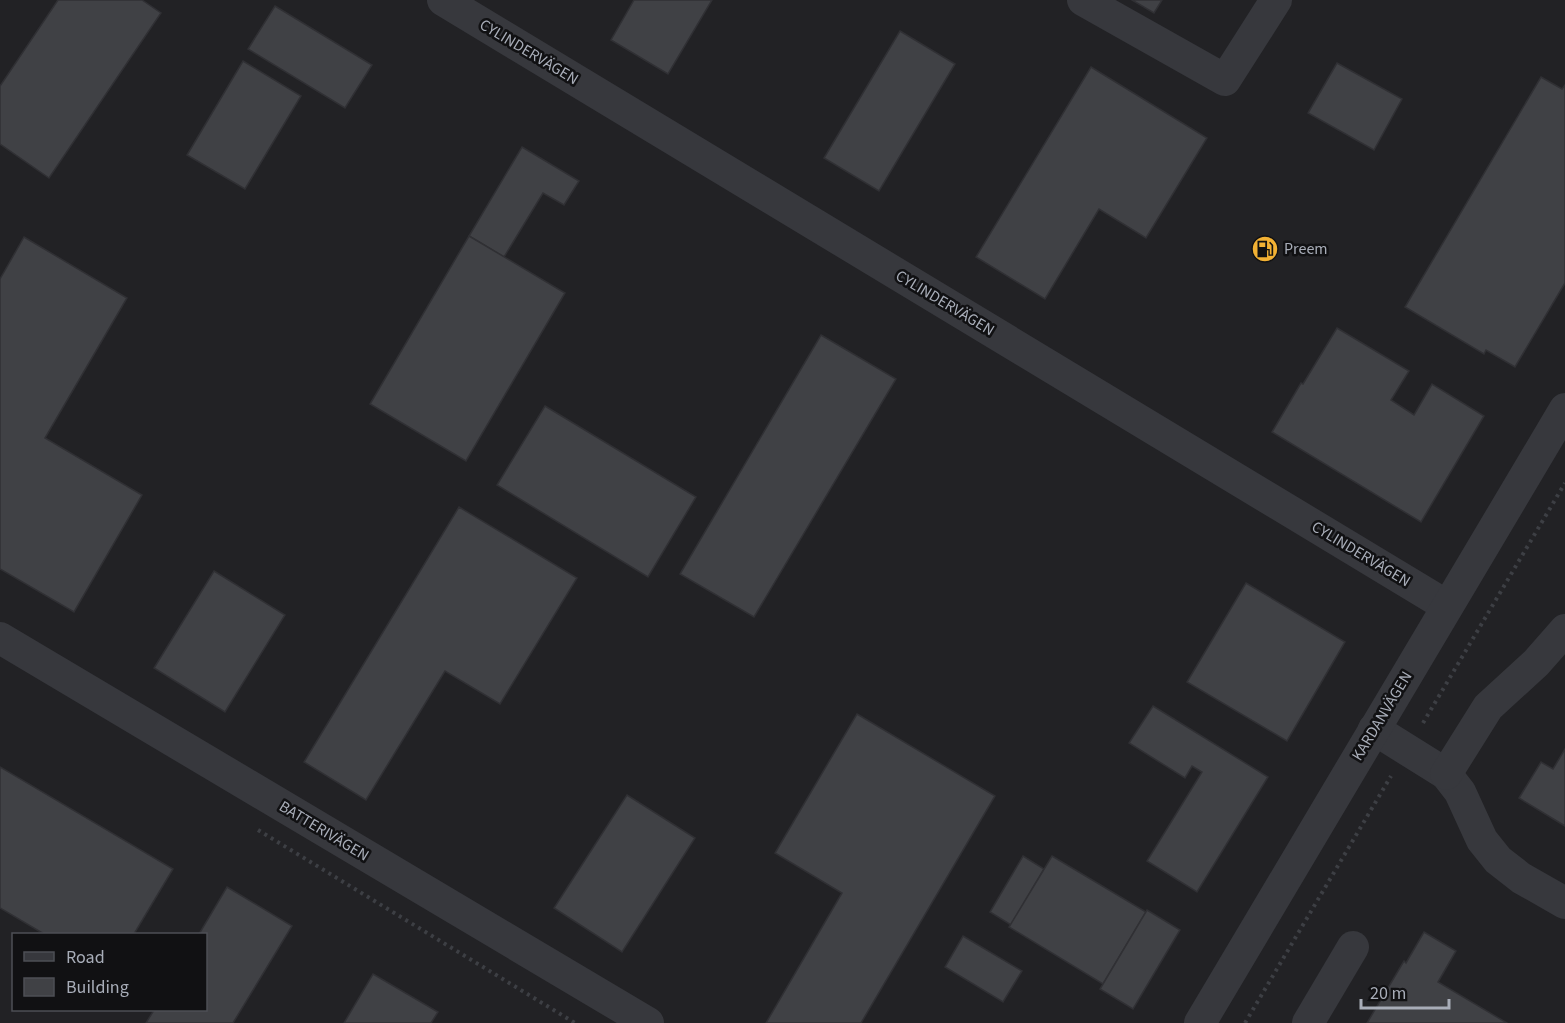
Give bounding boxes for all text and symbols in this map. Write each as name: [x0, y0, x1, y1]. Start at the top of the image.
street label: CYLINDERVÄGEN: [475, 14, 583, 90]
fuel station icon: Preem: [1250, 234, 1280, 264]
place label: Preem: [1284, 238, 1328, 260]
street label: CYLINDERVÄGEN: [891, 265, 999, 341]
street label: CYLINDERVÄGEN: [1307, 516, 1415, 592]
street label: KARDANVÄGEN: [1347, 667, 1417, 765]
street label: BATTERIVÄGEN: [275, 795, 373, 867]
legend: [12, 933, 207, 1011]
text: Road: [66, 945, 105, 970]
scale bar: [1361, 972, 1450, 1010]
text: Building: [66, 975, 129, 1000]
text: 20 m: [1370, 981, 1406, 1006]

